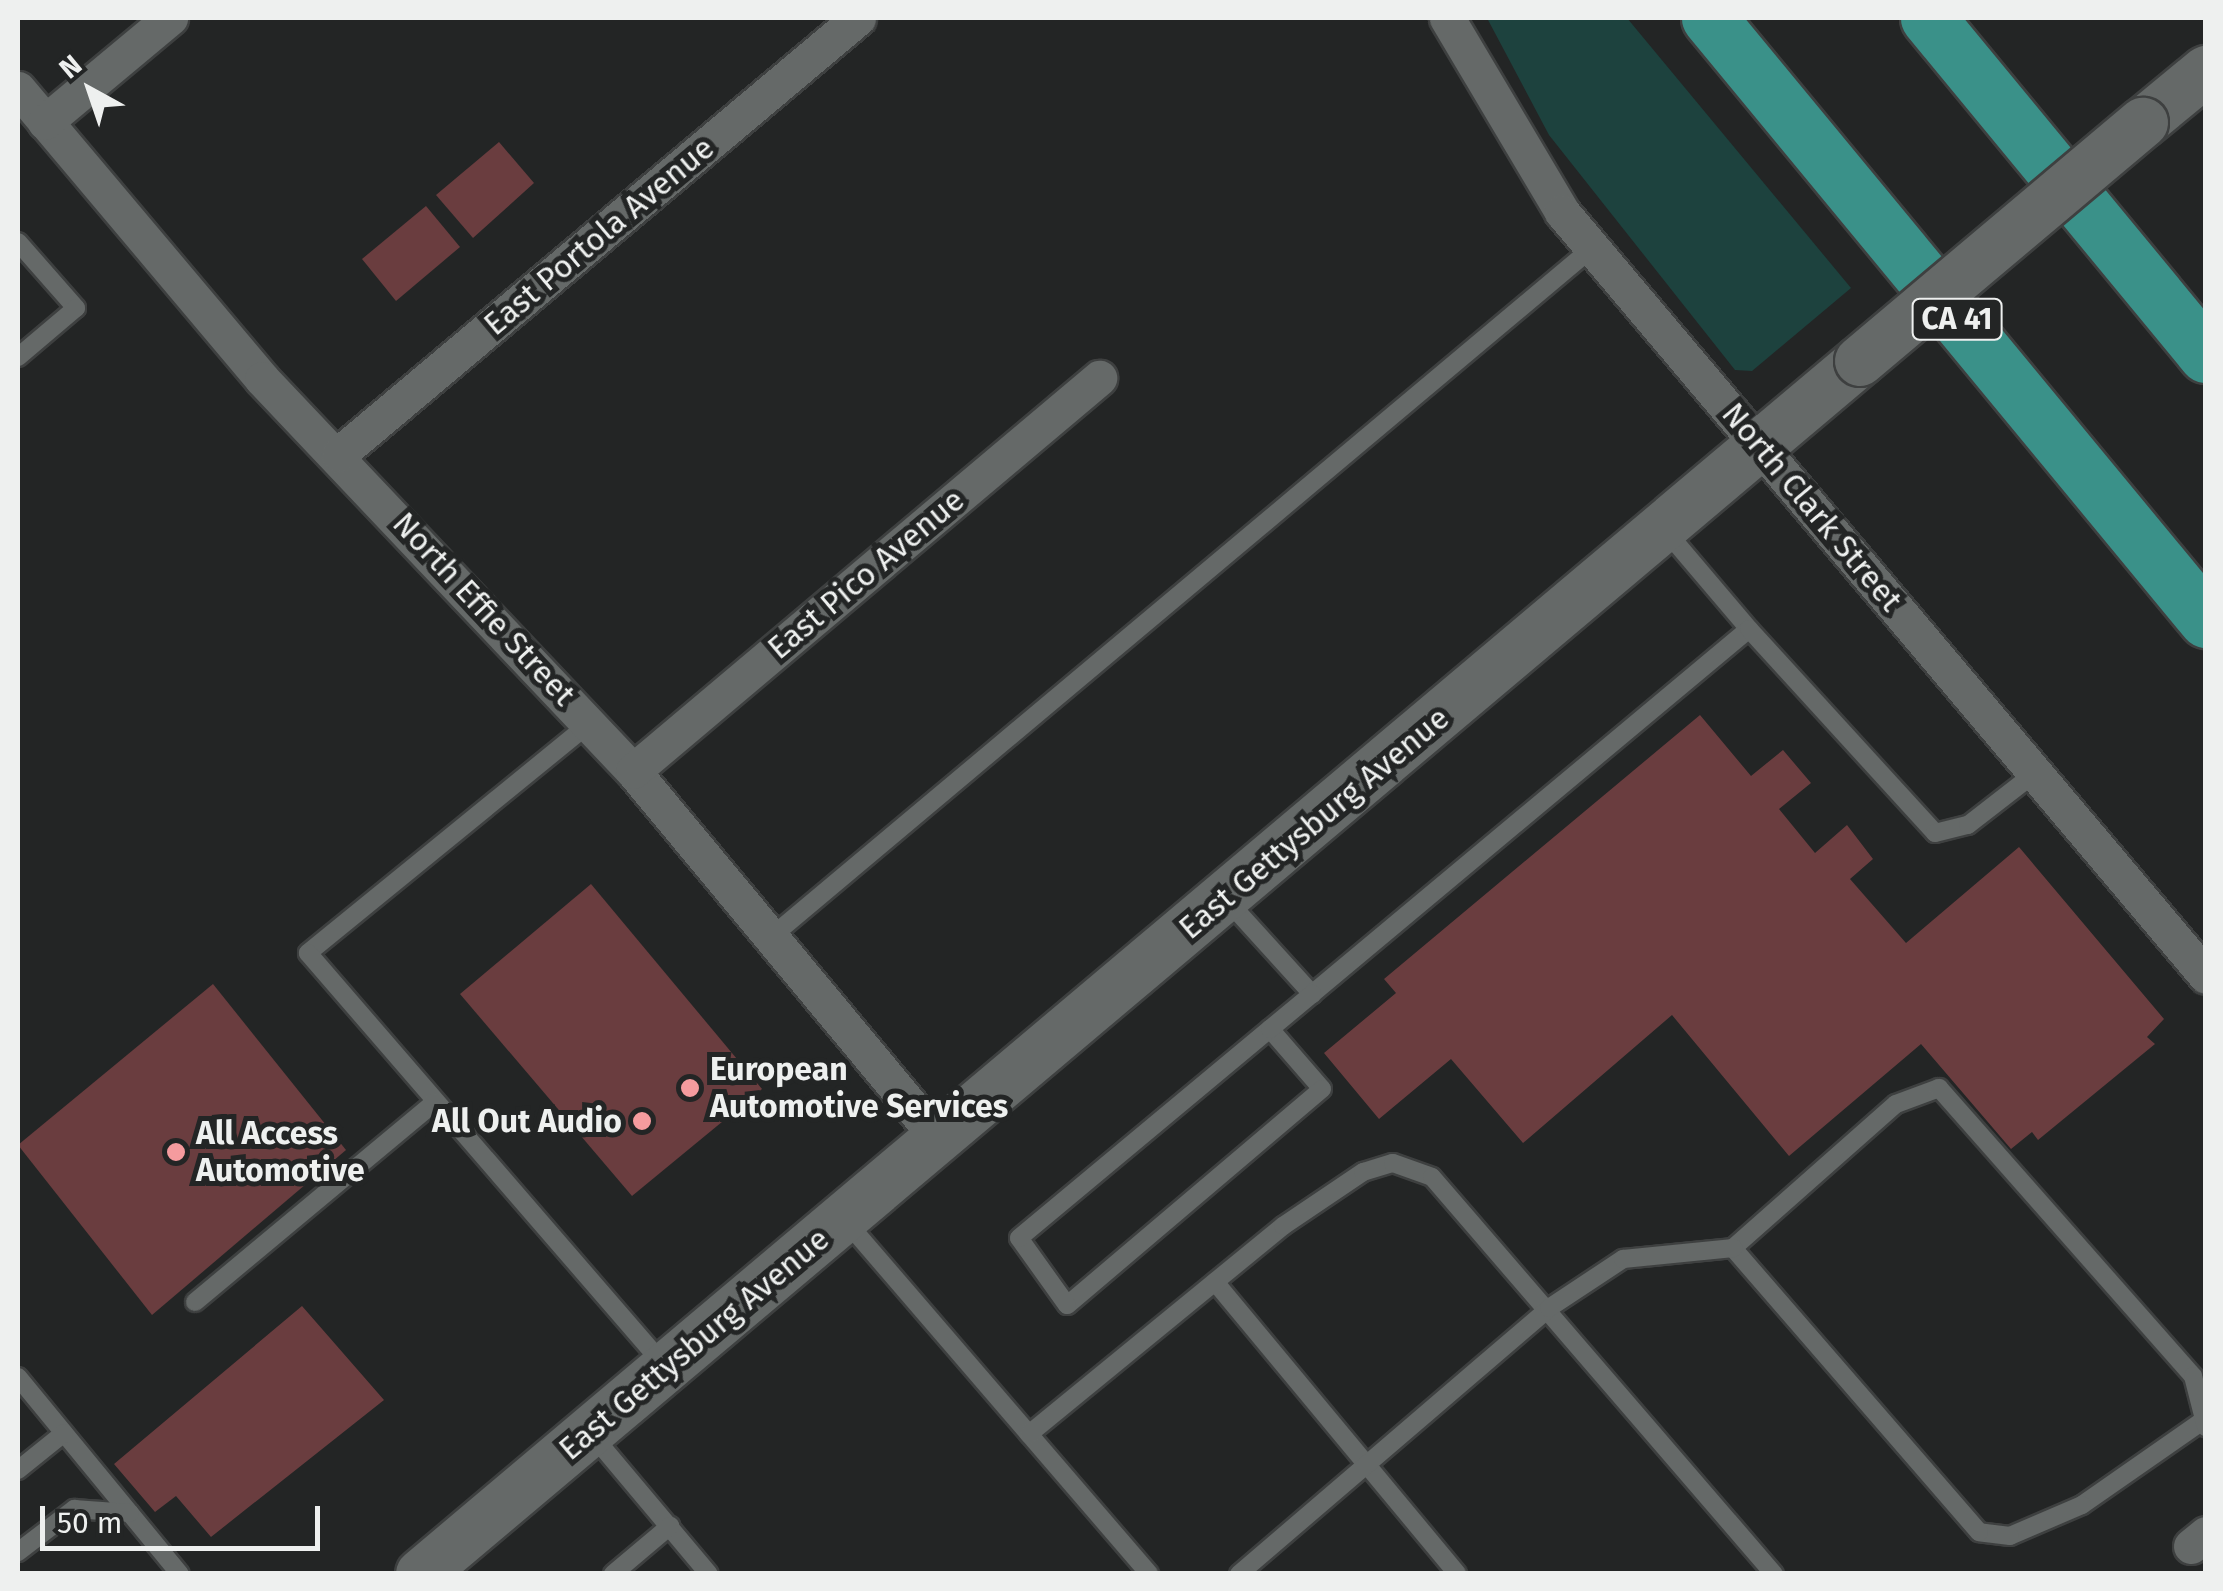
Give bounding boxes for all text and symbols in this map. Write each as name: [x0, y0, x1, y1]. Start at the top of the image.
north arrow: [40, 40, 140, 140]
text: N: [53, 48, 88, 85]
street label: East Portola Avenue: [476, 129, 722, 343]
road number: CA 41: [1910, 294, 2004, 344]
street label: North Clark Street: [1714, 395, 1910, 619]
street label: East Pico Avenue: [760, 481, 972, 667]
street label: North Effie Street: [385, 504, 583, 714]
street label: East Gettysburg Avenue: [1171, 699, 1457, 947]
place label: European Automotive Services: [710, 1051, 1008, 1126]
marker: European Automotive Services: [679, 1077, 701, 1099]
place label: All Out Audio: [432, 1102, 622, 1140]
marker: All Out Audio: [631, 1110, 653, 1132]
place label: All Access Automotive: [196, 1115, 365, 1190]
marker: All Access Automotive: [165, 1141, 187, 1163]
street label: East Gettysburg Avenue: [551, 1220, 837, 1468]
scale bar: [45, 1486, 325, 1548]
text: 50 m: [57, 1505, 122, 1541]

